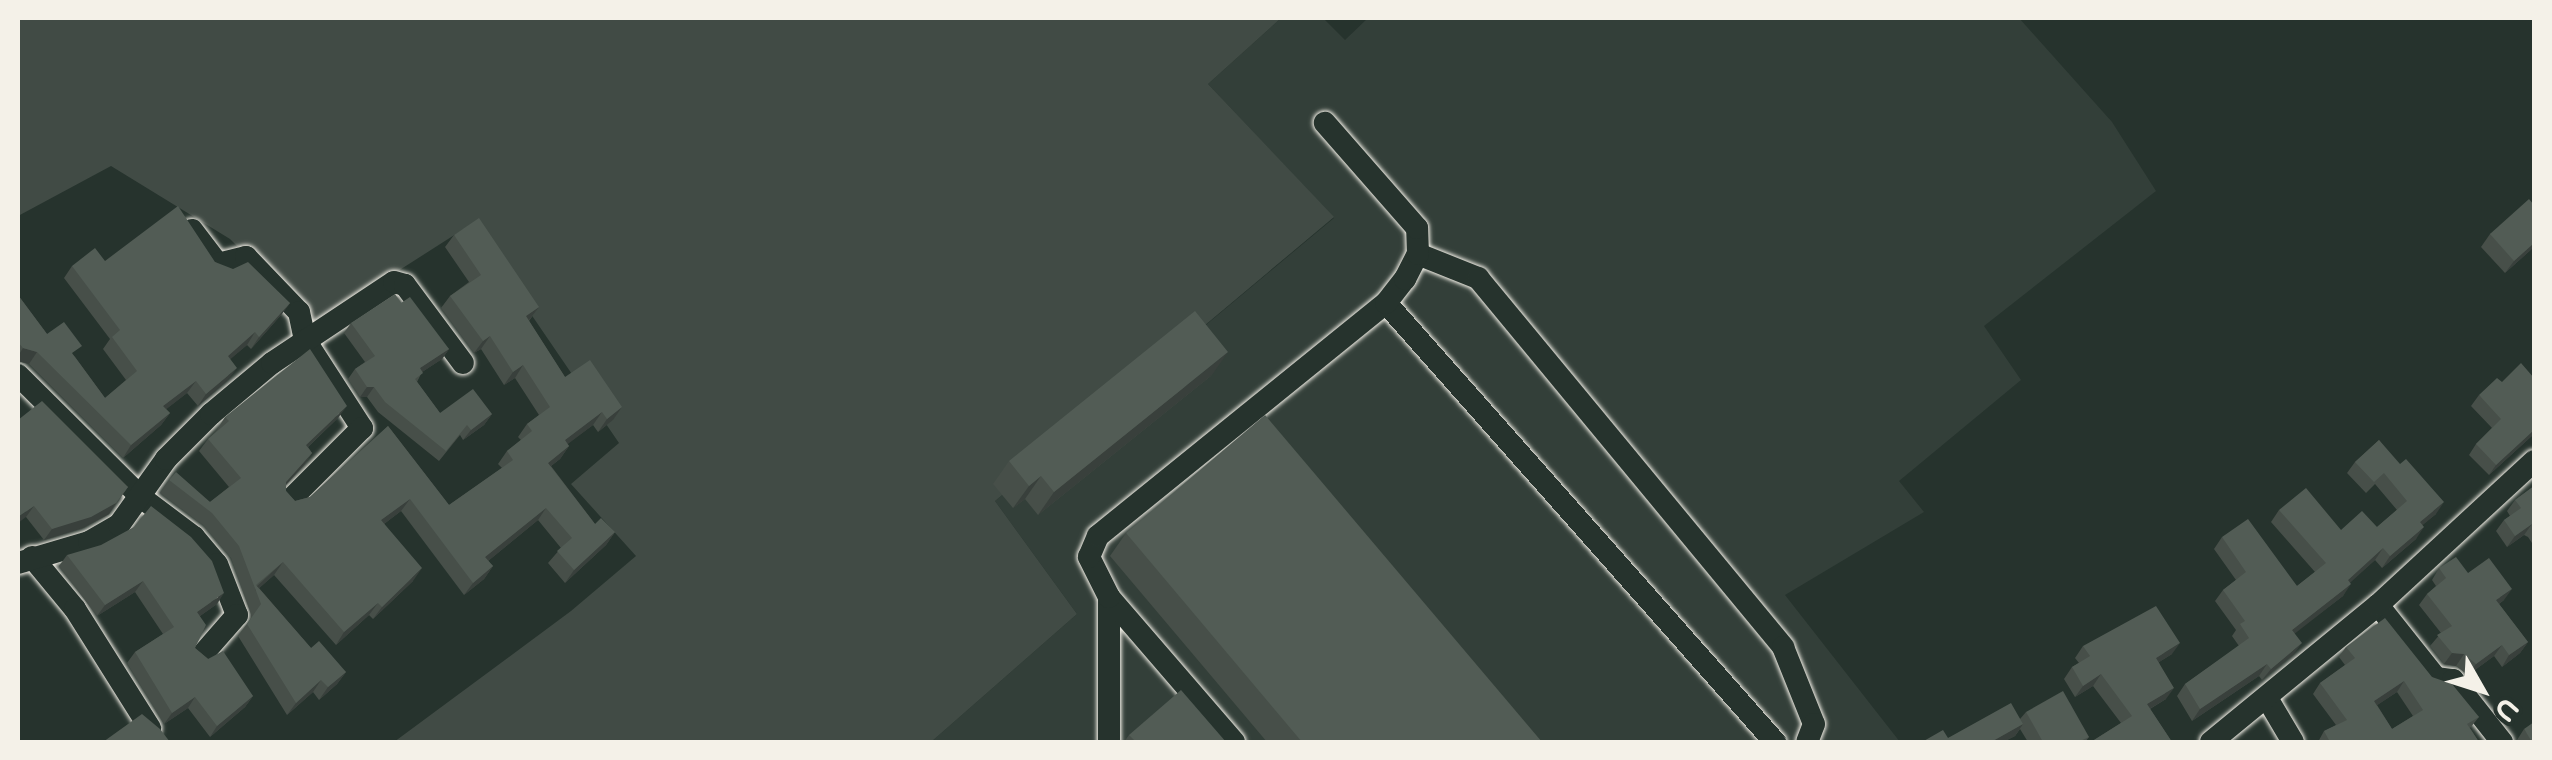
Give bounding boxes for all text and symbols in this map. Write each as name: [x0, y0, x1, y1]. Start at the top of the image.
north arrow: [2432, 640, 2532, 740]
text: U: [2487, 691, 2525, 727]

